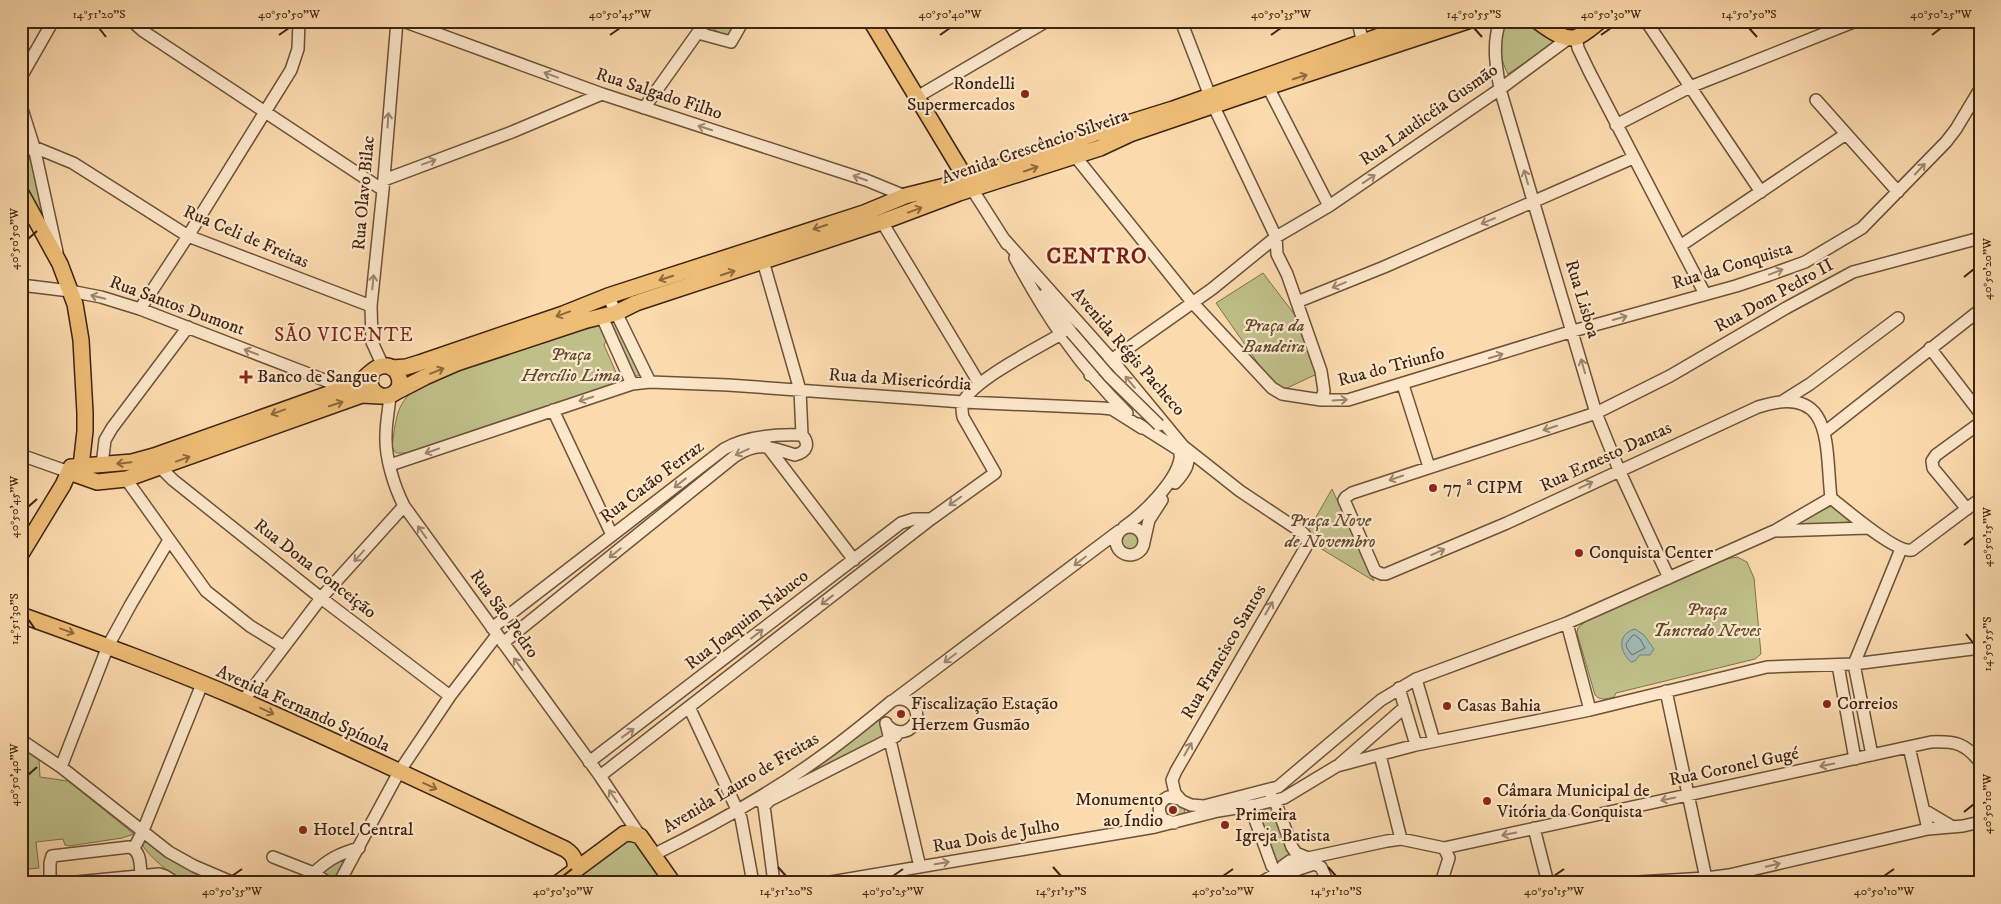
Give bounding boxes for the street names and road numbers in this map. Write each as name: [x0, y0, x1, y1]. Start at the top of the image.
street label: Rua Laudicéia Gusmão: [1356, 59, 1503, 171]
street label: Rua Salgado Filho: [593, 63, 725, 125]
street label: Avenida Crescêncio Silveira: [939, 105, 1132, 189]
street label: Rua Olavo Bilac: [348, 135, 380, 251]
street label: Rua Celi de Freitas: [180, 201, 312, 273]
street label: Rua da Conquista: [1669, 237, 1795, 295]
street label: Rua Dom Pedro II: [1711, 254, 1837, 338]
street label: Rua Lisboa: [1560, 257, 1604, 341]
street label: Rua Santos Dumont: [106, 271, 248, 341]
street label: Avenida Régis Pacheco: [1066, 283, 1190, 421]
street label: Rua do Triunfo: [1335, 342, 1447, 392]
street label: Rua da Misericórdia: [828, 364, 972, 396]
street label: Rua Ernesto Dantas: [1537, 417, 1675, 497]
street label: Rua Catão Ferraz: [596, 436, 709, 528]
street label: Rua Dona Conceição: [249, 514, 381, 624]
street label: Rua São Pedro: [465, 565, 544, 663]
street label: Rua Joaquim Nabuco: [681, 565, 813, 675]
street label: Rua Francisco Santos: [1177, 581, 1271, 723]
street label: Avenida Fernando Spínola: [213, 661, 394, 757]
street label: Avenida Lauro de Freitas: [659, 728, 823, 838]
street label: Rua Coronel Gugé: [1667, 742, 1801, 791]
street label: Rua Dois de Julho: [931, 814, 1061, 858]

